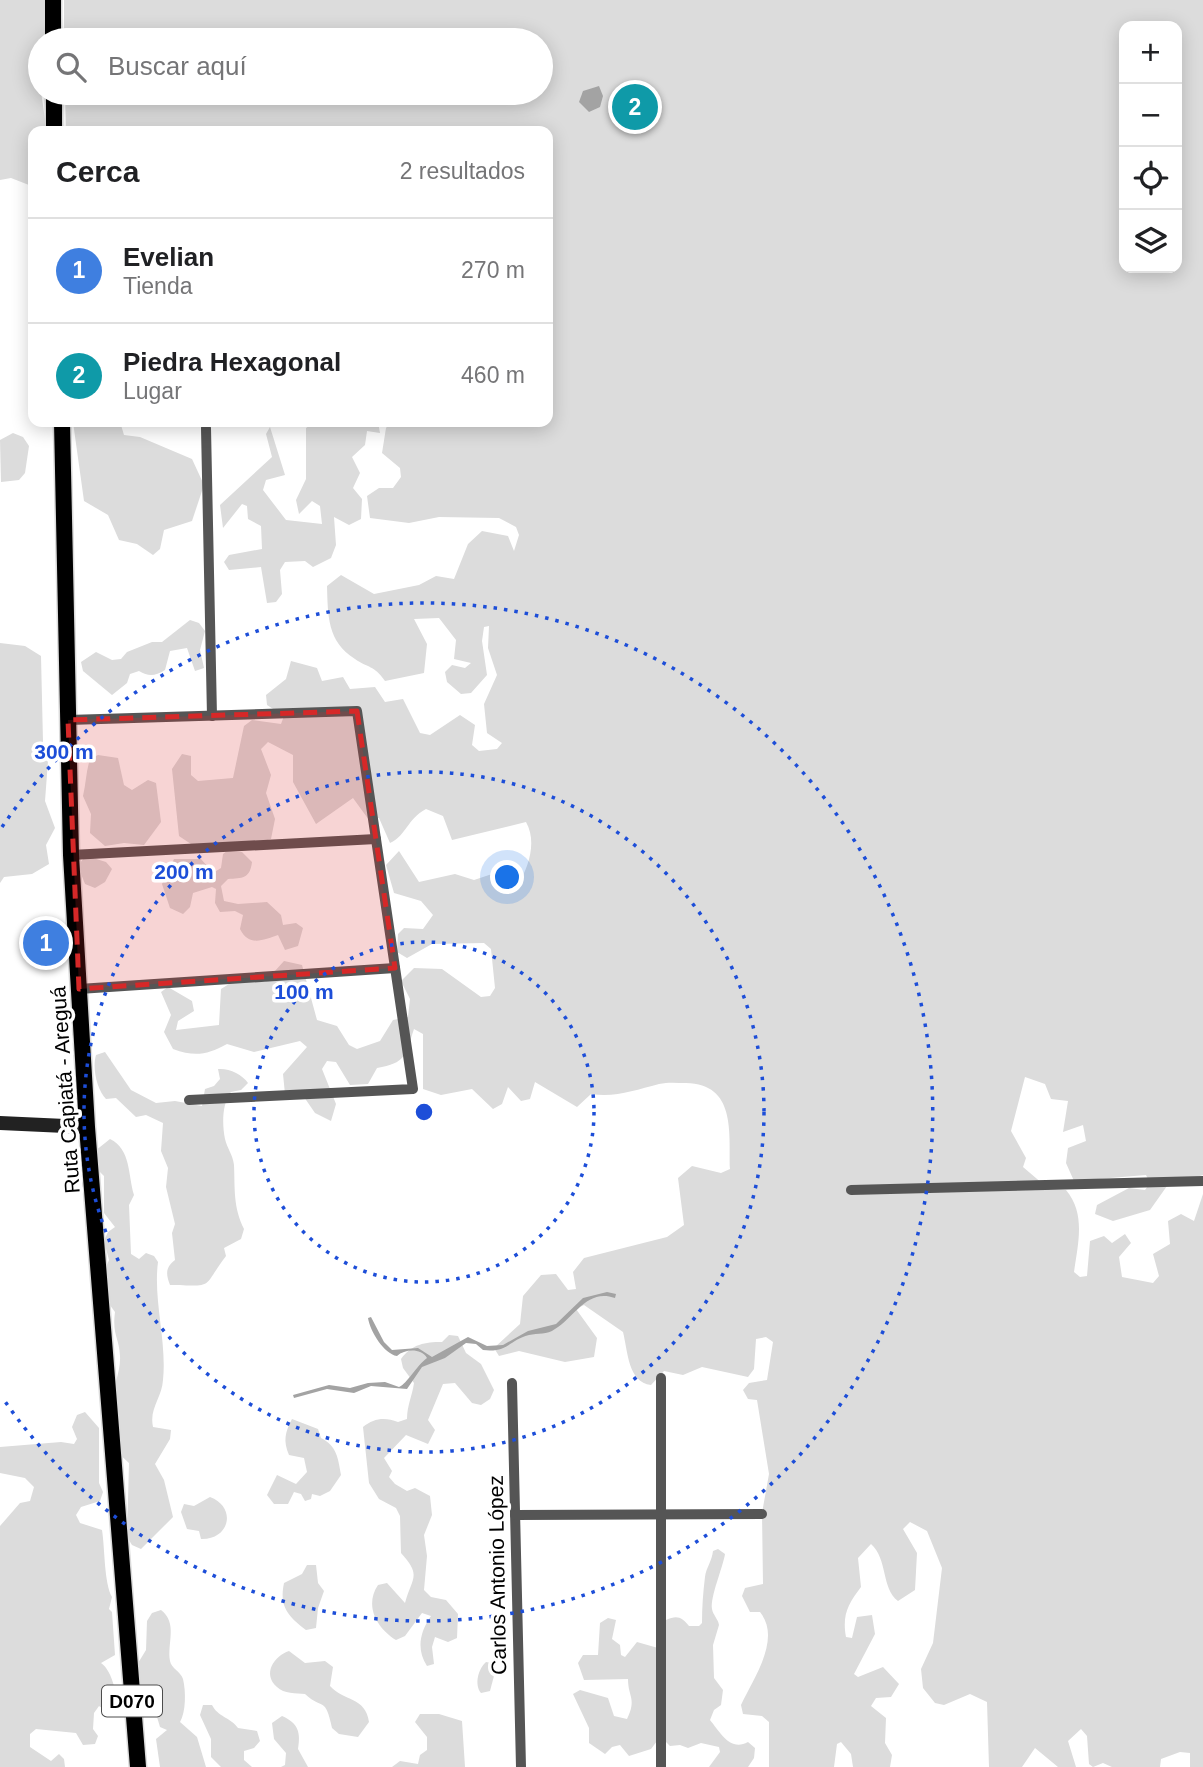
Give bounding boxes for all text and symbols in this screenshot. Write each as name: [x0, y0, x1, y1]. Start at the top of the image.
map controls: [1119, 21, 1182, 273]
button: +: [1119, 21, 1182, 84]
search box: [28, 28, 553, 105]
icon: search: [52, 48, 90, 86]
text: Buscar aquí: [108, 51, 247, 81]
pin: 2: [612, 81, 658, 133]
button: −: [1119, 84, 1182, 147]
button: locate: [1119, 147, 1182, 210]
text: Cerca: [56, 155, 139, 188]
text: 2 resultados: [400, 158, 525, 184]
button: layers: [1119, 210, 1182, 273]
text: Evelian: [123, 242, 214, 272]
text: 1: [73, 257, 85, 283]
text: 270 m: [461, 257, 525, 283]
text: Tienda: [123, 273, 192, 299]
text: Piedra Hexagonal: [123, 347, 341, 377]
text: 2: [73, 362, 85, 388]
text: 460 m: [461, 362, 525, 388]
text: Lugar: [123, 378, 182, 404]
text: 300 m: [34, 740, 94, 763]
text: 200 m: [154, 860, 214, 883]
your location: [490, 860, 524, 894]
pin: 1: [23, 917, 69, 969]
text: 100 m: [274, 980, 334, 1003]
street label: Ruta Capiatá - Areguá: [46, 985, 84, 1194]
centre of rings: [412, 1100, 436, 1124]
street label: Carlos Antonio López: [484, 1475, 510, 1675]
road number: D070: [102, 1686, 162, 1716]

